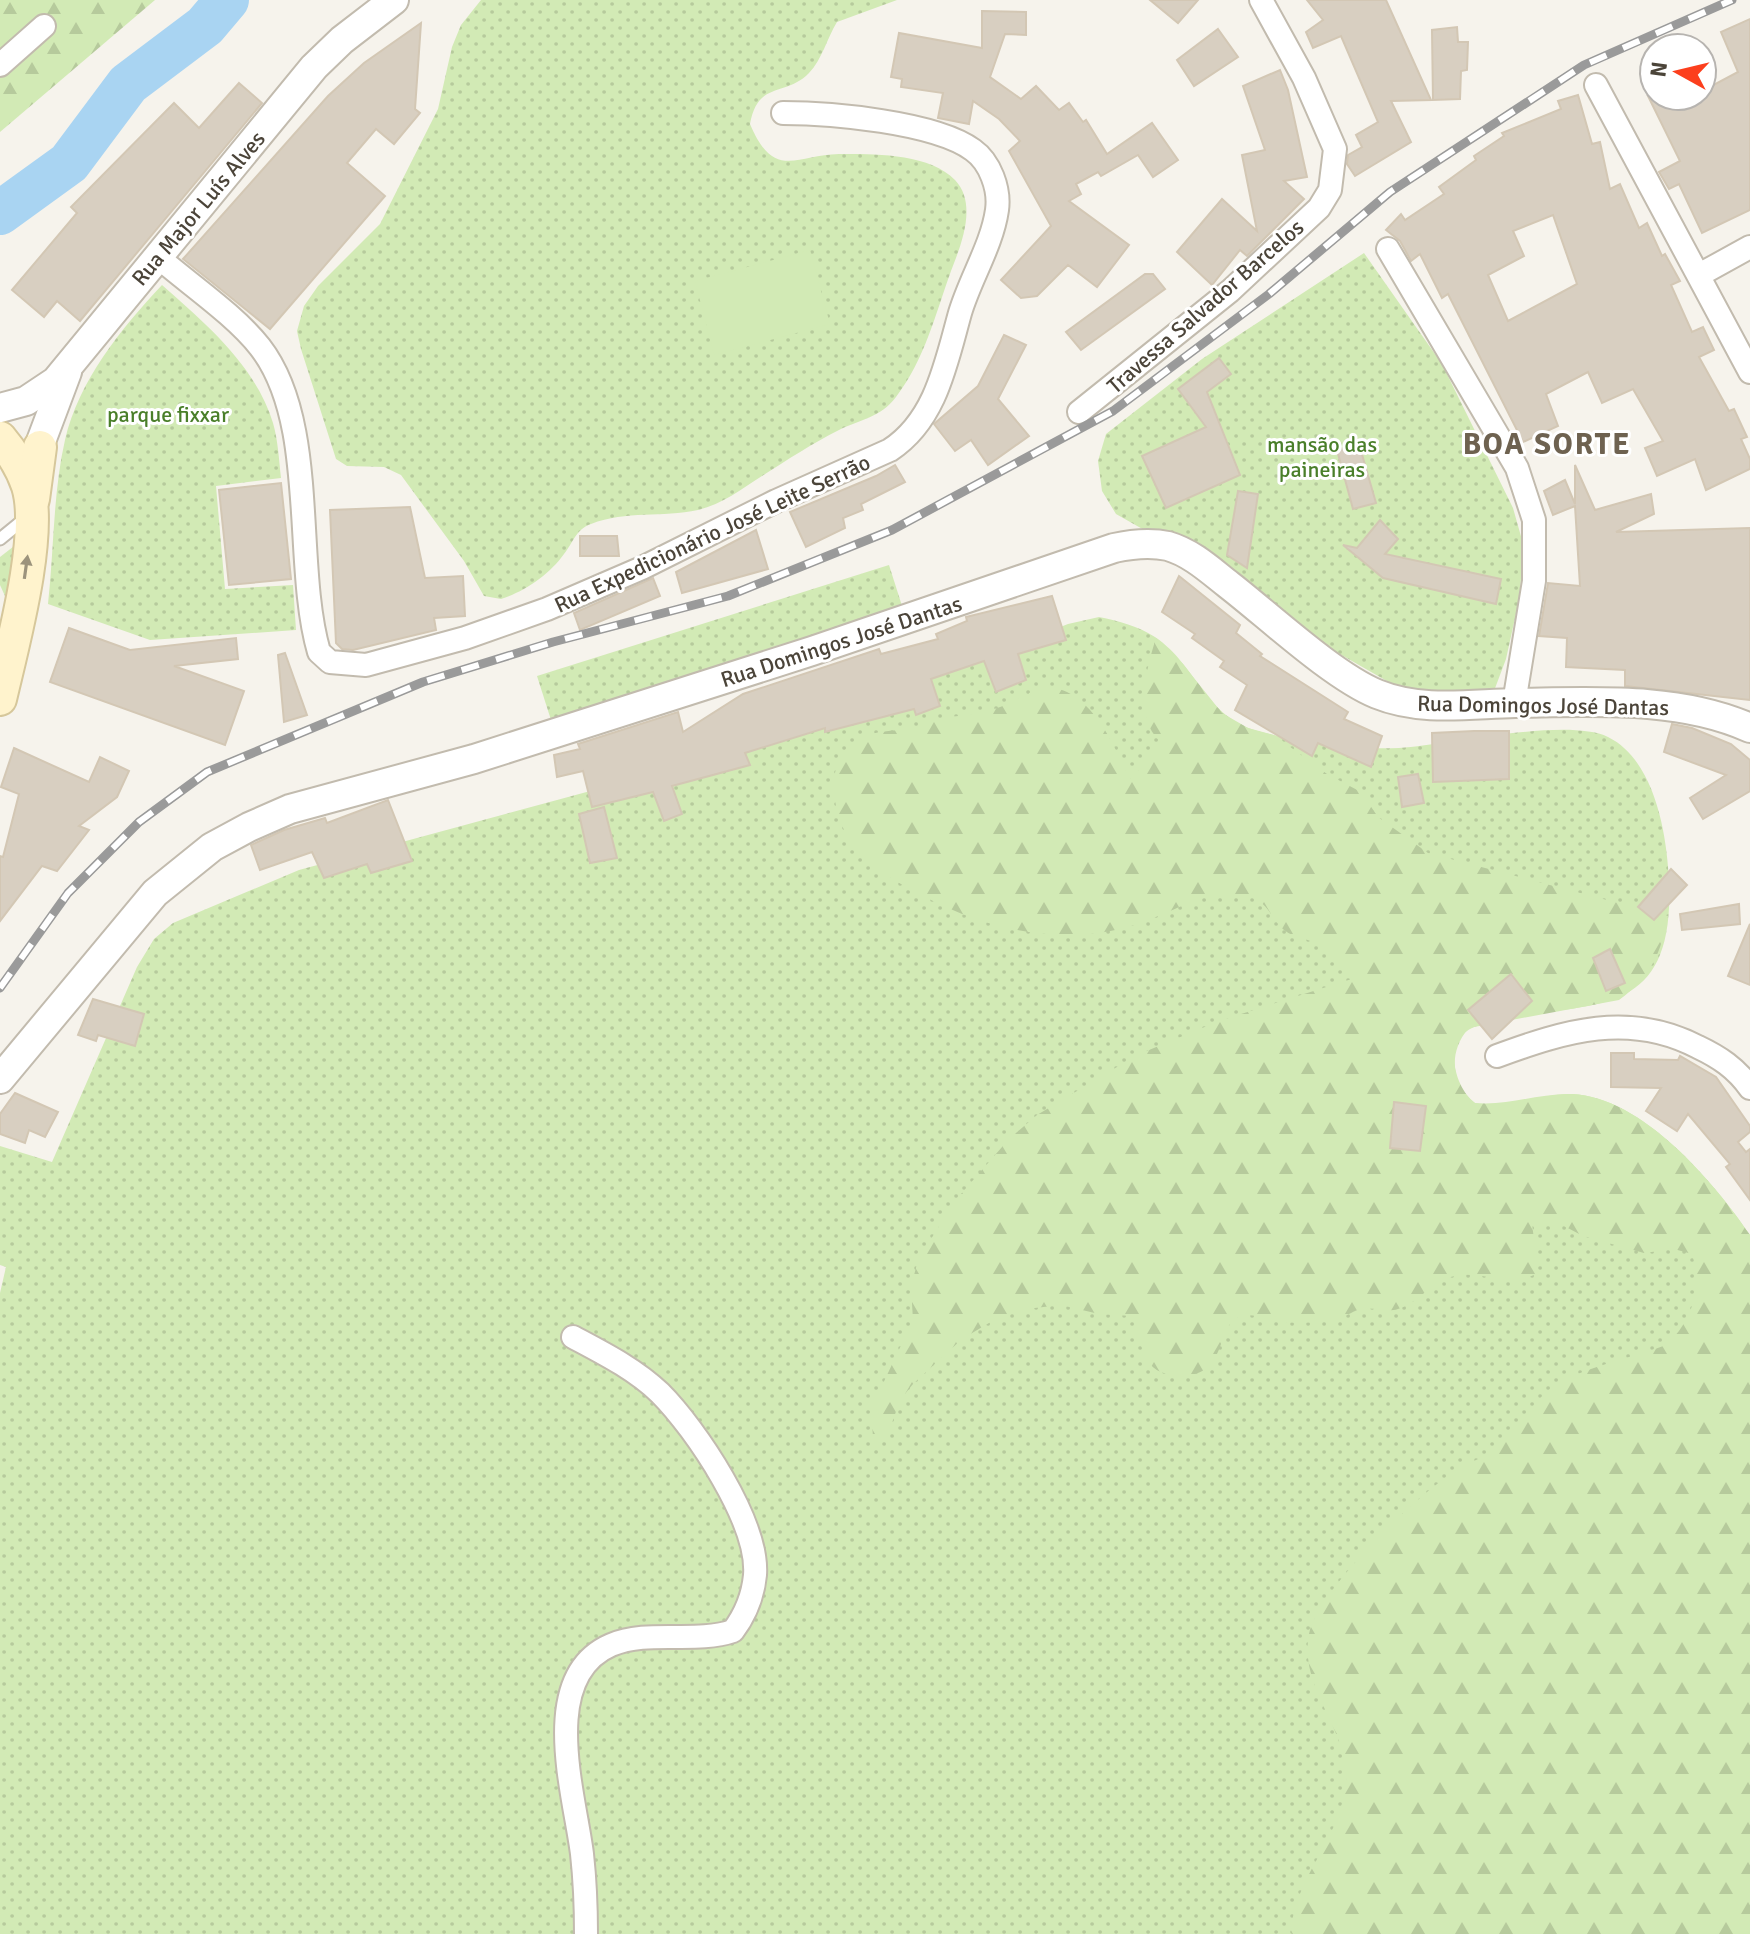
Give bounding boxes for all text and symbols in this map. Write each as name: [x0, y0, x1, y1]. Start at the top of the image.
north arrow: [1638, 32, 1718, 112]
text: N: [1644, 60, 1673, 79]
street label: Rua Major Luís Alves: [126, 126, 271, 291]
street label: Travessa Salvador Barcelos: [1101, 214, 1309, 399]
park label: parque fixxar: [107, 401, 229, 428]
district label: BOA SORTE: [1463, 426, 1631, 463]
park label: mansão das paineiras: [1267, 431, 1377, 483]
street label: Rua Expedicionário José Leite Serrão: [550, 448, 874, 619]
one-way arrow: [20, 555, 33, 580]
street label: Rua Domingos José Dantas: [717, 590, 965, 693]
street label: Rua Domingos José Dantas: [1417, 690, 1669, 721]

